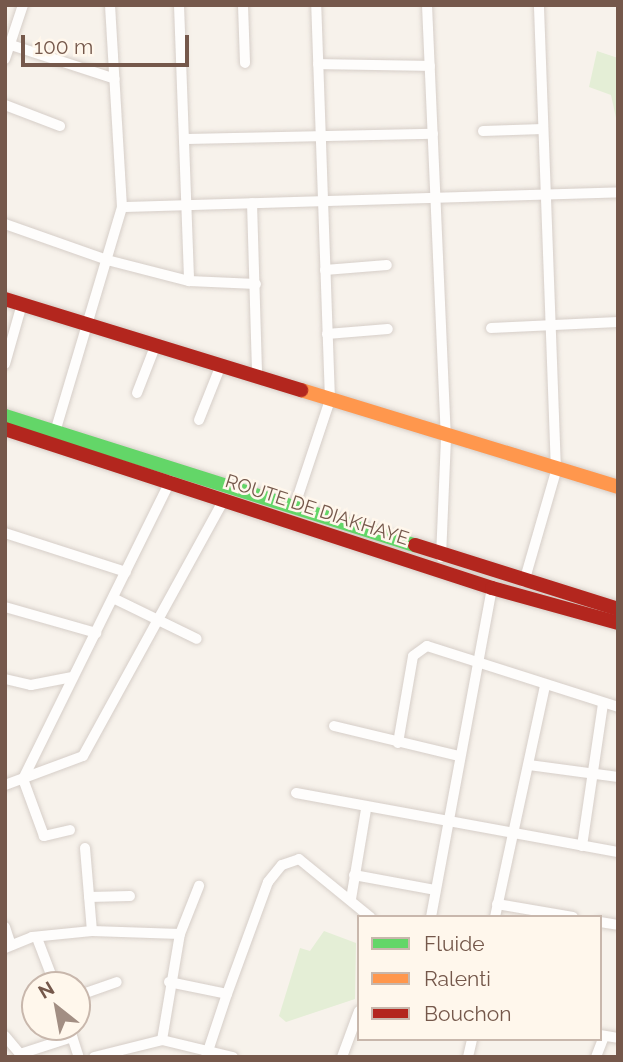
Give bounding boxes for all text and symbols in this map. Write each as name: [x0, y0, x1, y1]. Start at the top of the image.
scale bar: [24, 21, 192, 65]
text: 100 m: [34, 34, 93, 59]
street label: ROUTE DE DIAKHAYE: [222, 470, 412, 550]
legend: [357, 915, 602, 1041]
text: Fluide: [424, 931, 485, 956]
text: Ralenti: [424, 966, 491, 991]
north arrow: [21, 971, 91, 1041]
text: N: [34, 977, 58, 1003]
text: Bouchon: [424, 1001, 511, 1026]

